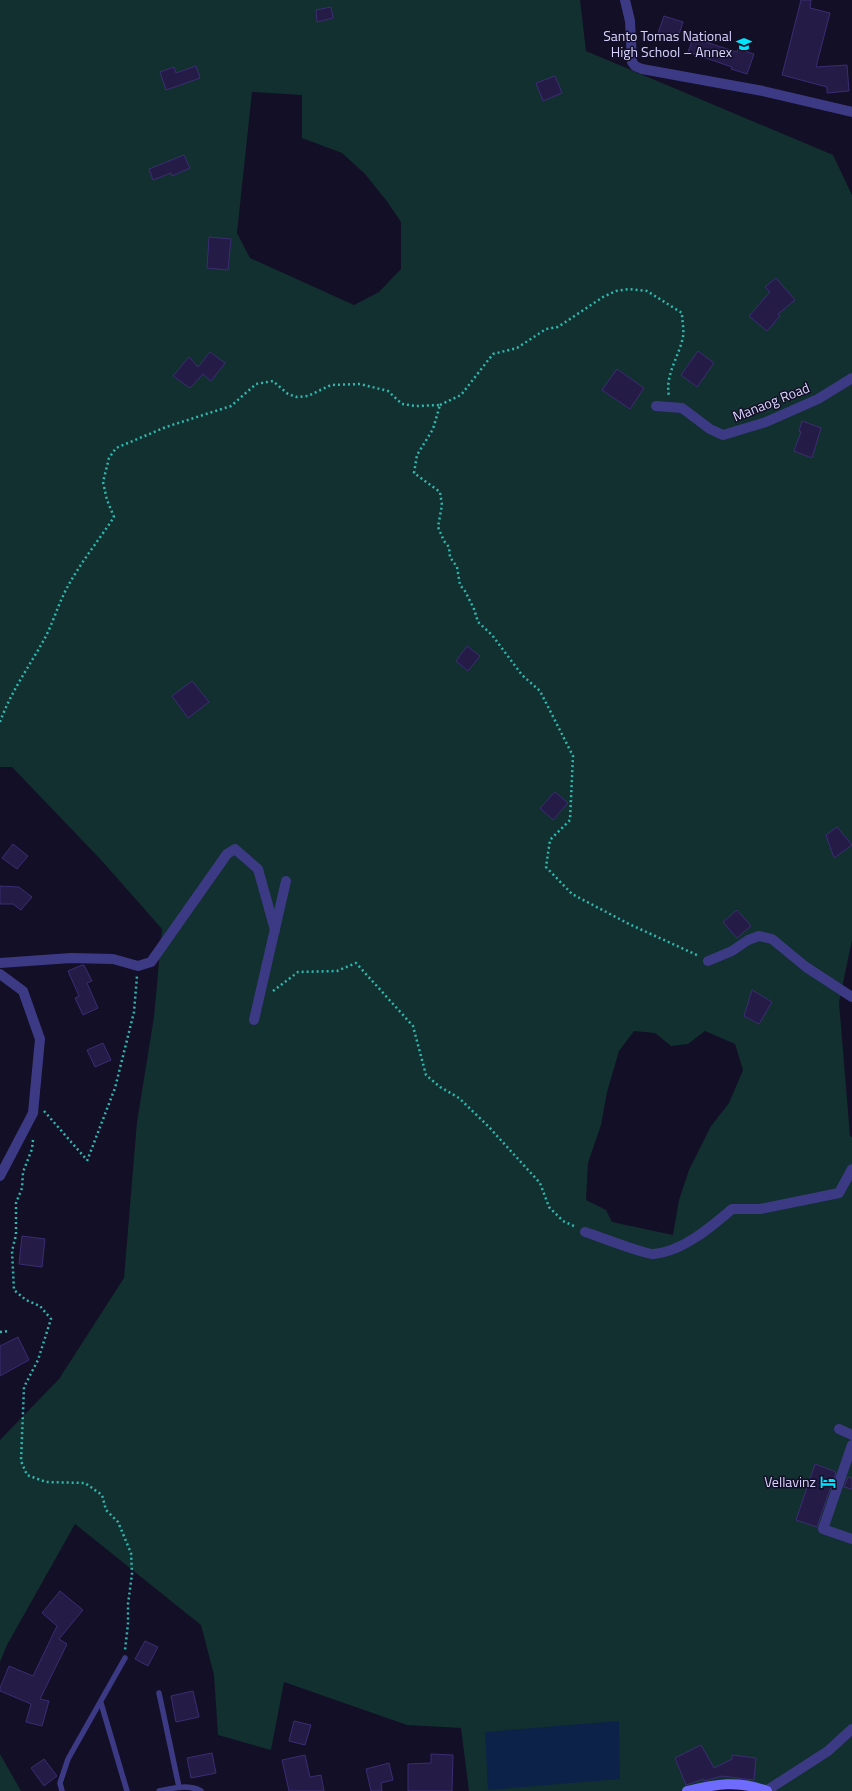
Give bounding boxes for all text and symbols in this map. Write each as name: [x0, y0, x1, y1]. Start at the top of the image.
place label: Santo Tomas National High School – Annex: [603, 25, 733, 62]
school or university icon: Santo Tomas National High School – Annex: [735, 35, 753, 53]
street label: Manaog Road: [729, 377, 812, 426]
place label: Vellavinz: [764, 1471, 816, 1492]
hotel icon: Vellavinz: [819, 1473, 837, 1491]

